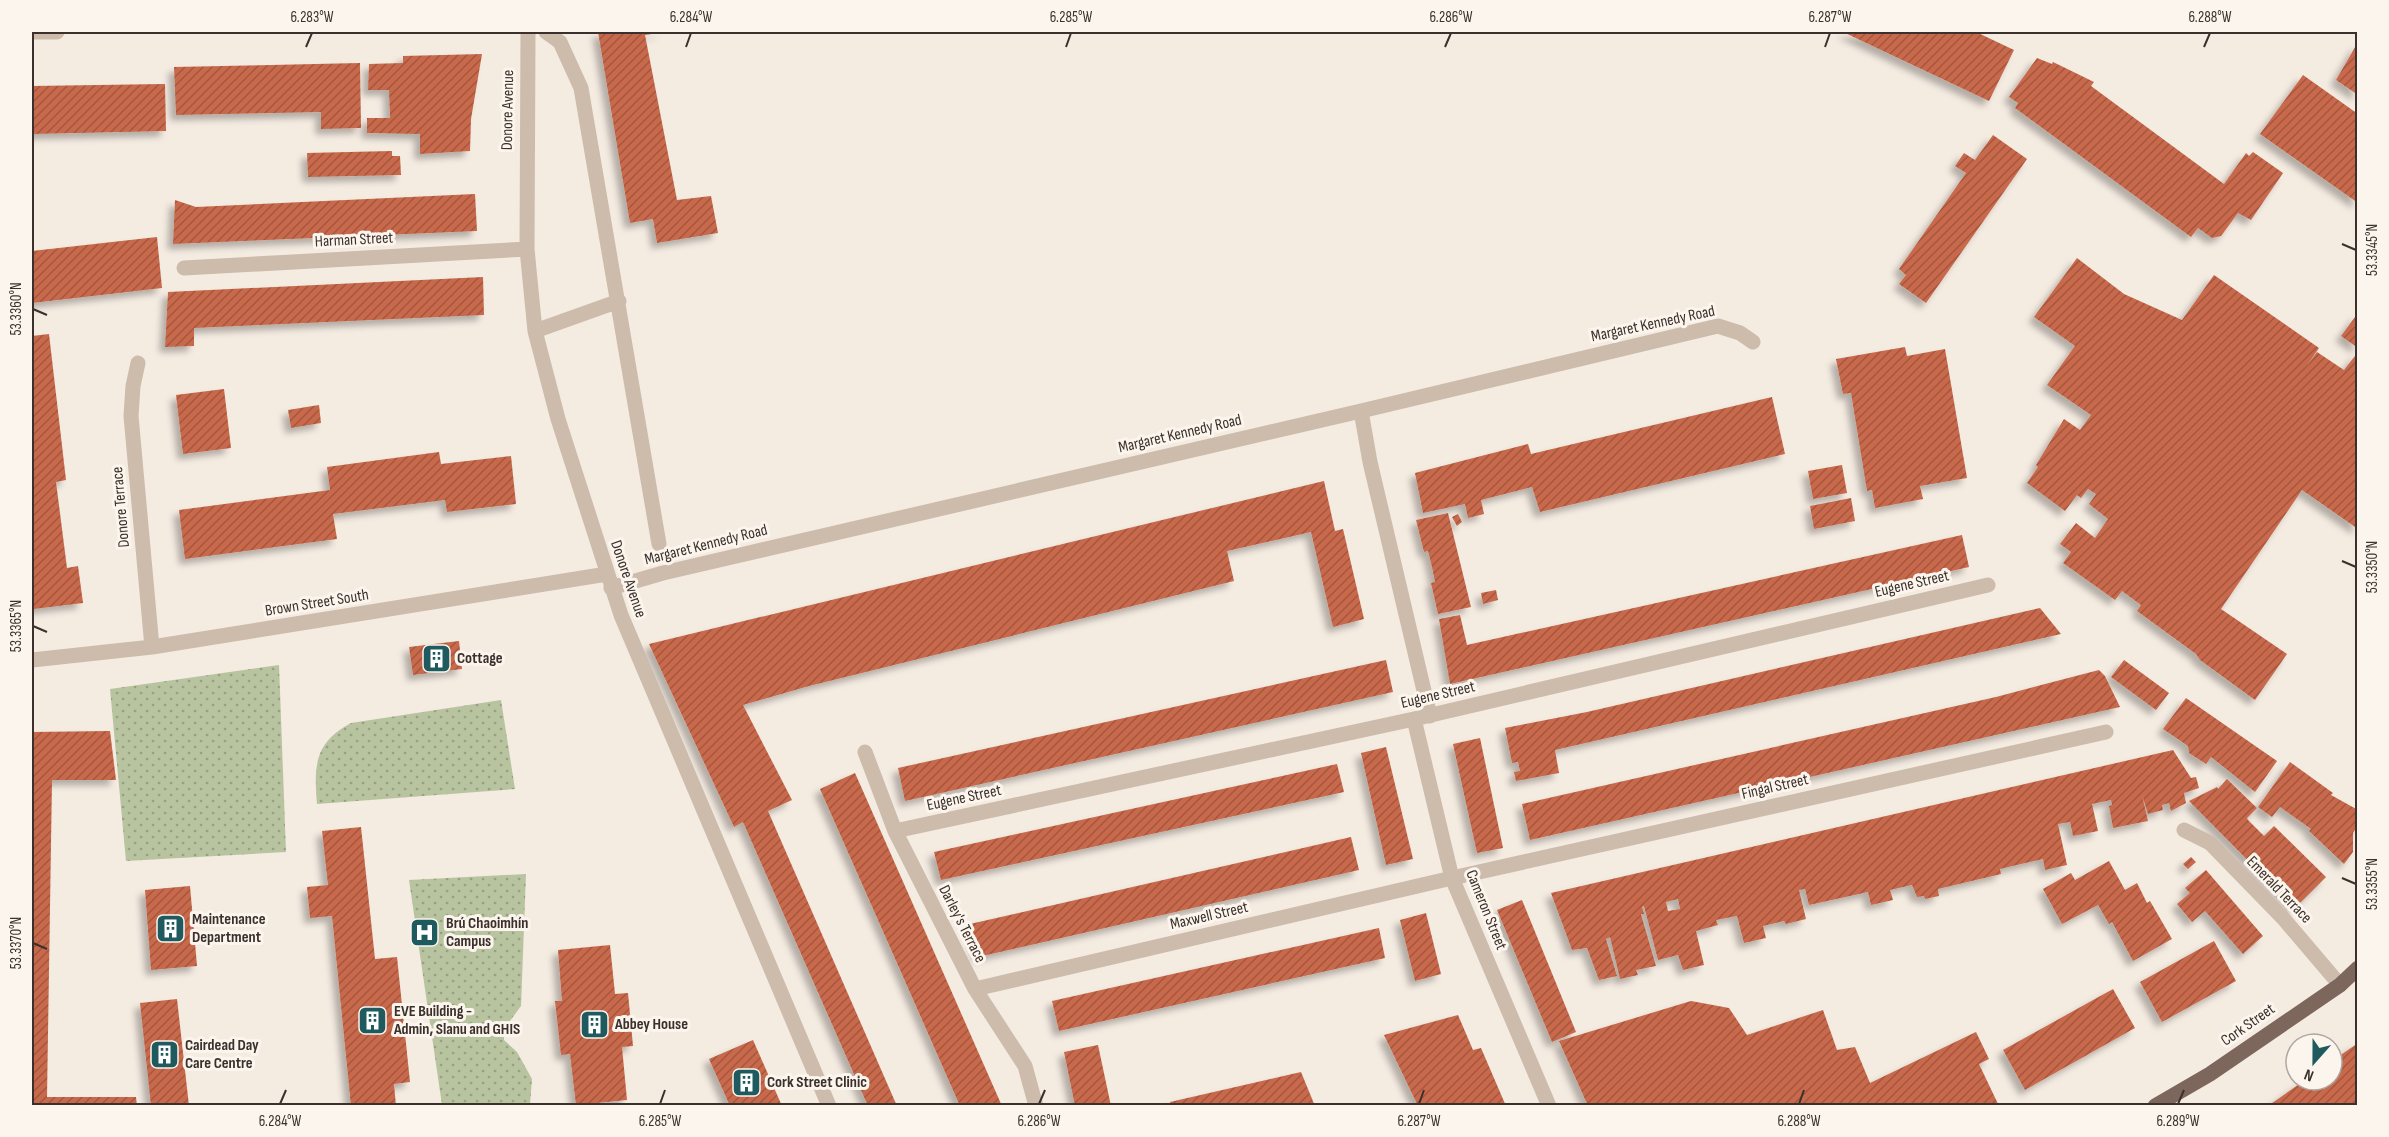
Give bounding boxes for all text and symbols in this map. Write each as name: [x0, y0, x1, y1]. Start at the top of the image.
text: 6.283°W: [291, 8, 334, 27]
text: 6.284°W: [670, 8, 713, 27]
text: 6.285°W: [1050, 8, 1093, 27]
text: 6.286°W: [1429, 8, 1473, 27]
text: 6.287°W: [1808, 8, 1852, 27]
text: 6.288°W: [2189, 8, 2232, 27]
street label: Donore Avenue: [498, 70, 518, 150]
text: 53.3345°N: [2363, 224, 2382, 276]
street label: Harman Street: [314, 228, 394, 252]
text: 53.3360°N: [7, 282, 26, 336]
street label: Margaret Kennedy Road: [1589, 302, 1717, 346]
street label: Margaret Kennedy Road: [1117, 411, 1243, 457]
street label: Donore Terrace: [108, 466, 134, 548]
street label: Margaret Kennedy Road: [643, 521, 769, 569]
street label: Donore Avenue: [606, 538, 650, 620]
text: 53.3350°N: [2363, 541, 2382, 593]
street label: Eugene Street: [1873, 566, 1951, 602]
street label: Brown Street South: [264, 585, 370, 621]
text: 53.3365°N: [7, 600, 26, 652]
building icon: Cottage: [420, 642, 452, 674]
place label: Cottage: [457, 649, 503, 668]
street label: Eugene Street: [1399, 677, 1477, 713]
street label: Fingal Street: [1740, 770, 1810, 804]
street label: Eugene Street: [925, 781, 1003, 815]
street label: Emerald Terrace: [2242, 853, 2316, 927]
text: 53.3355°N: [2363, 858, 2382, 910]
street label: Cameron Street: [1461, 867, 1511, 953]
street label: Darley's Terrace: [934, 882, 990, 966]
street label: Maxwell Street: [1168, 898, 1250, 934]
place label: Maintenance Department: [192, 910, 266, 947]
building icon: Maintenance Department: [155, 912, 187, 944]
place label: Brú Chaoimhín Campus: [446, 914, 528, 951]
hospital icon: Brú Chaoimhín Campus: [409, 916, 441, 948]
text: 53.3370°N: [7, 917, 26, 969]
street label: Cork Street: [2217, 1000, 2279, 1050]
place label: EVE Building - Admin, Slanu and GHIS: [393, 1002, 520, 1039]
building icon: EVE Building - Admin, Slanu and GHIS: [357, 1004, 389, 1036]
building icon: Abbey House: [578, 1008, 610, 1040]
place label: Abbey House: [614, 1015, 688, 1034]
north arrow: [2284, 1032, 2344, 1092]
place label: Cairdead Day Care Centre: [185, 1036, 259, 1073]
building icon: Cairdead Day Care Centre: [148, 1038, 180, 1070]
text: N: [2302, 1064, 2317, 1085]
building icon: Cork Street Clinic: [730, 1066, 762, 1098]
place label: Cork Street Clinic: [767, 1073, 867, 1092]
text: 6.284°W: [259, 1112, 302, 1131]
text: 6.285°W: [639, 1112, 682, 1131]
text: 6.286°W: [1017, 1112, 1061, 1131]
text: 6.287°W: [1397, 1112, 1441, 1131]
text: 6.288°W: [1778, 1112, 1821, 1131]
text: 6.289°W: [2156, 1112, 2200, 1131]

